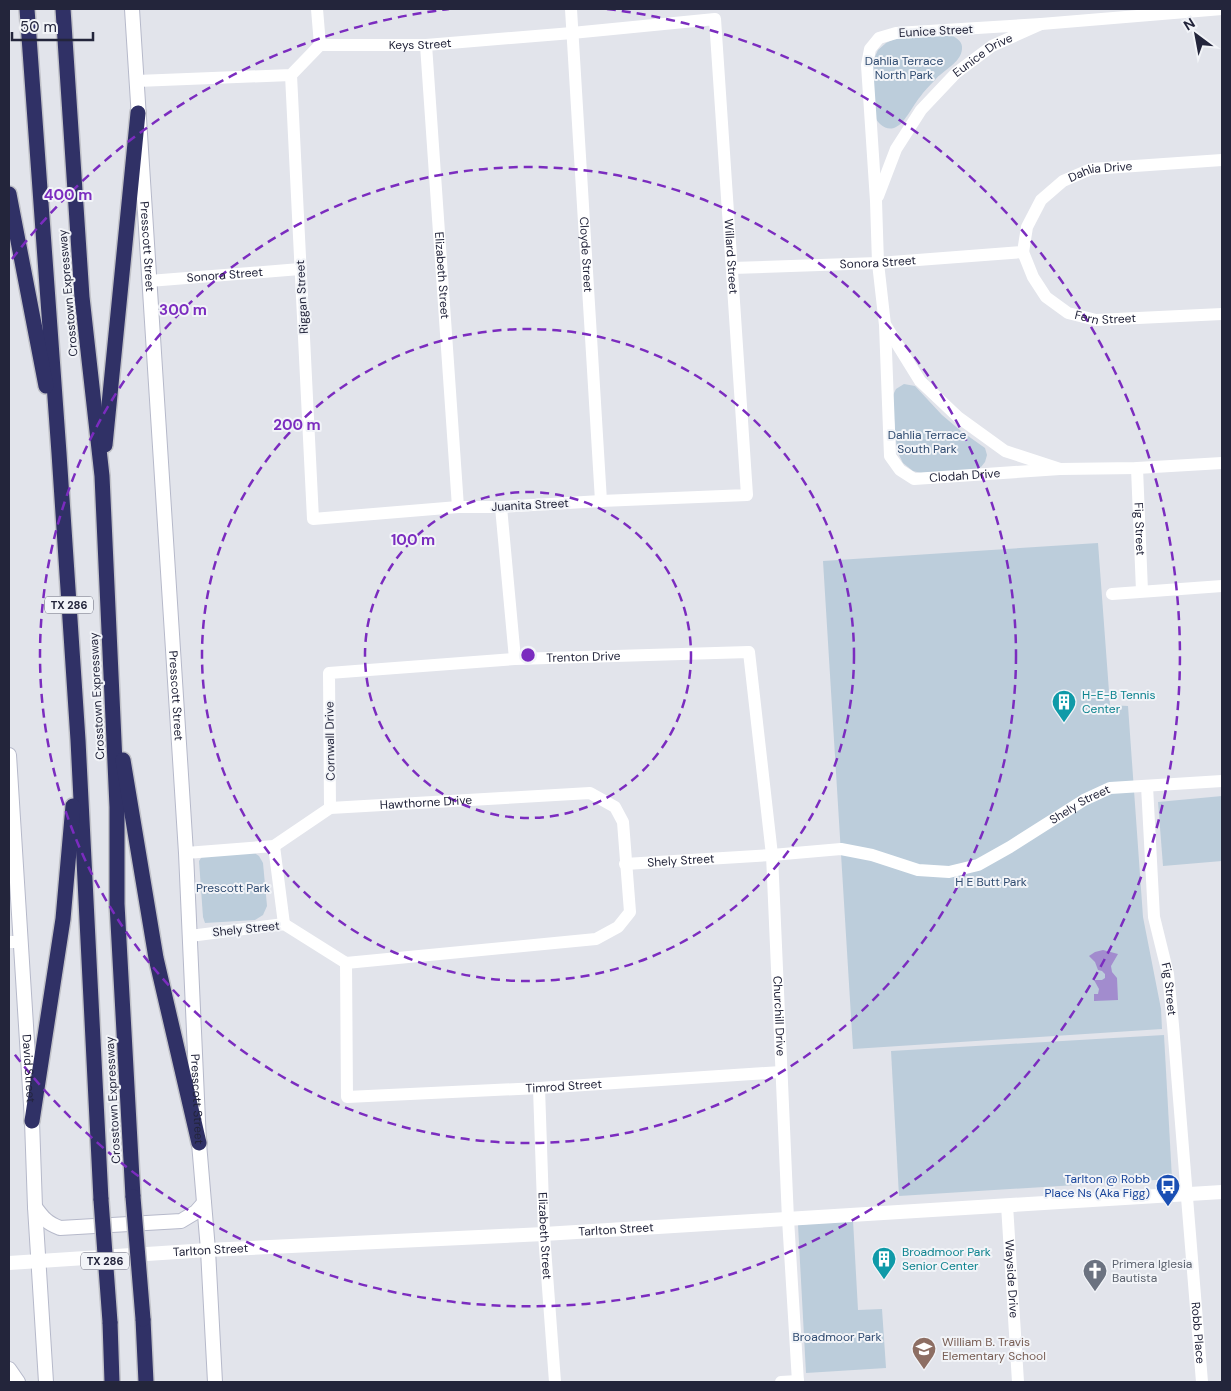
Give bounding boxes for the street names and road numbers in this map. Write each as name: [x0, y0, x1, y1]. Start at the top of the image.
street label: Eunice Street: [898, 21, 974, 41]
street label: Eunice Drive: [950, 30, 1015, 81]
street label: Keys Street: [389, 35, 452, 53]
street label: Dahlia Drive: [1066, 158, 1133, 186]
street label: Presscott Street: [136, 201, 158, 292]
street label: Cloyde Street: [576, 216, 596, 293]
street label: Willard Street: [720, 218, 741, 295]
street label: Crosstown Expressway: [54, 229, 82, 357]
street label: Elizabeth Street: [431, 231, 453, 320]
street label: Sonora Street: [839, 252, 917, 272]
street label: Riggan Street: [292, 259, 312, 334]
street label: Sonora Street: [186, 264, 264, 286]
street label: Fern Street: [1073, 307, 1137, 328]
street label: Clodah Drive: [929, 465, 1001, 486]
street label: Juanita Street: [491, 495, 569, 515]
street label: Fig Street: [1130, 502, 1149, 556]
road number: TX 286: [45, 596, 93, 614]
street label: Crosstown Expressway: [86, 632, 108, 760]
street label: Trenton Drive: [546, 648, 621, 666]
street label: Presscott Street: [165, 650, 187, 742]
street label: Cornwall Drive: [321, 701, 339, 781]
street label: Shely Street: [1046, 781, 1113, 828]
street label: Hawthorne Drive: [379, 792, 473, 813]
street label: Shely Street: [647, 851, 715, 871]
street label: Shely Street: [212, 917, 281, 940]
street label: Fig Street: [1157, 961, 1180, 1017]
street label: Churchill Drive: [769, 975, 789, 1057]
street label: David Street: [19, 1034, 39, 1103]
street label: Crosstown Expressway: [102, 1036, 124, 1164]
street label: Presscott Street: [187, 1053, 207, 1145]
street label: Timrod Street: [525, 1076, 603, 1097]
street label: Elizabeth Street: [535, 1192, 555, 1280]
street label: Tarlton Street: [578, 1219, 654, 1240]
street label: Wayside Drive: [1001, 1239, 1022, 1319]
street label: Tarlton Street: [172, 1240, 249, 1260]
road number: TX 286: [81, 1252, 129, 1270]
street label: Robb Place: [1188, 1301, 1209, 1365]

